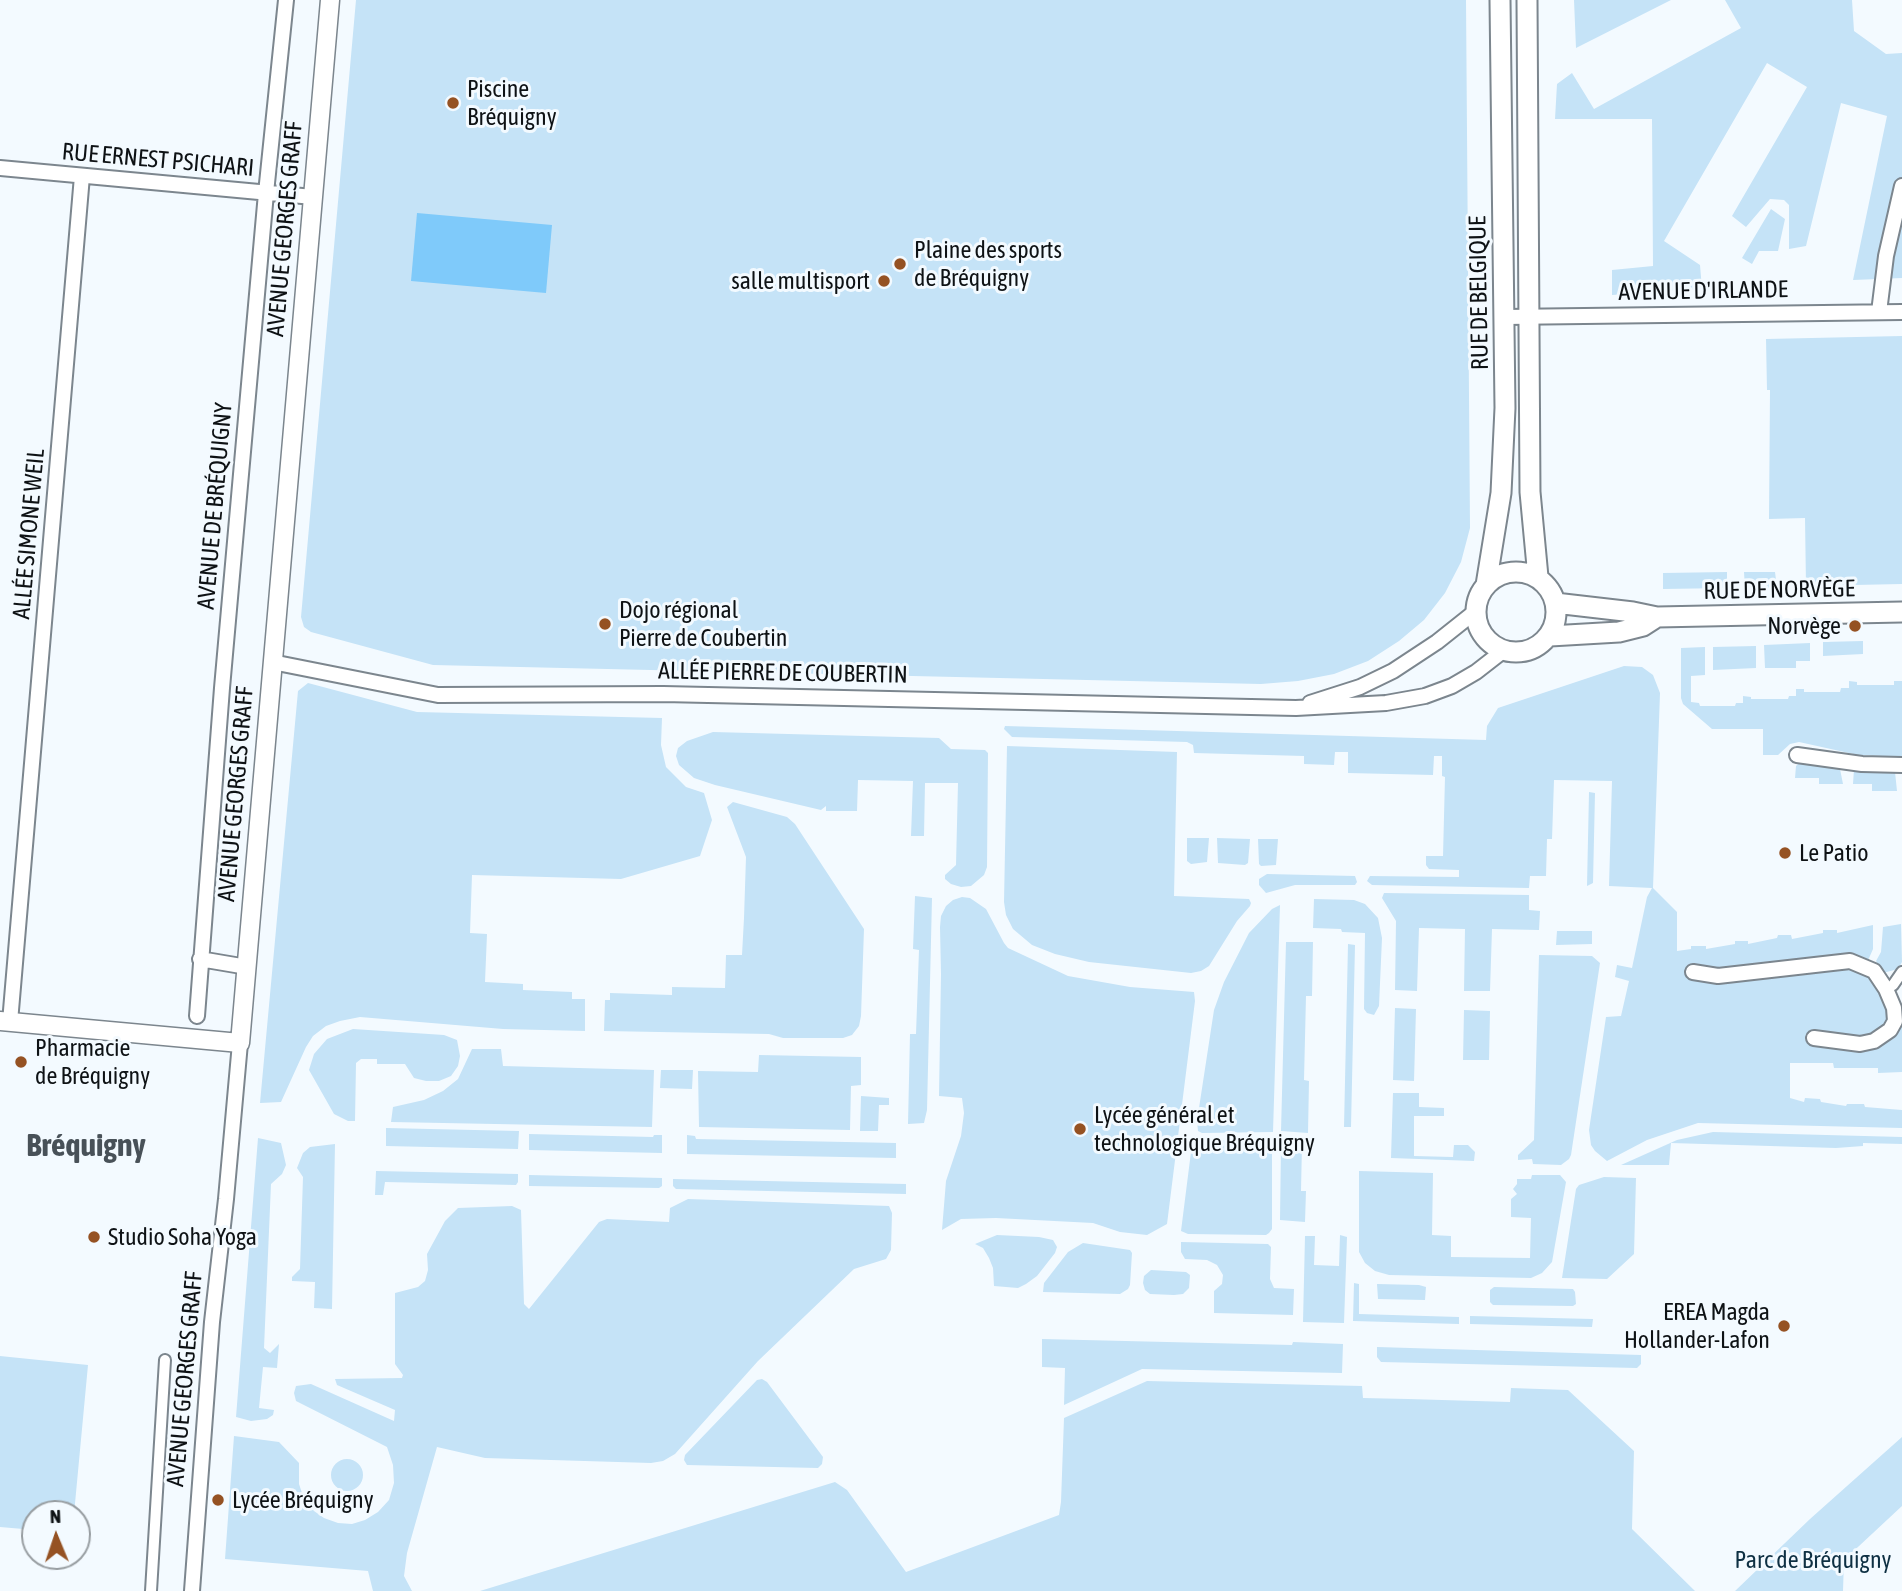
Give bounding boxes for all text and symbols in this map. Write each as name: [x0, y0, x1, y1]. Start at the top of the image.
place label: Piscine Bréquigny: [467, 75, 557, 131]
marker: Piscine Bréquigny: [445, 95, 461, 111]
street label: AVENUE GEORGES GRAFF: [261, 120, 309, 338]
street label: RUE ERNEST PSICHARI: [61, 137, 255, 183]
street label: RUE DE BELGIQUE: [1463, 216, 1495, 370]
place label: Plaine des sports de Bréquigny: [914, 236, 1062, 292]
marker: Plaine des sports de Bréquigny: [892, 256, 908, 272]
place label: salle multisport: [731, 267, 870, 295]
marker: salle multisport: [876, 273, 892, 289]
street label: AVENUE D'IRLANDE: [1618, 275, 1788, 307]
street label: AVENUE DE BRÉQUIGNY: [192, 401, 238, 611]
street label: ALLÉE SIMONE WEIL: [7, 448, 51, 620]
street label: RUE DE NORVÈGE: [1703, 574, 1855, 606]
place label: Dojo régional Pierre de Coubertin: [619, 596, 787, 652]
place label: Norvège: [1767, 612, 1841, 640]
marker: Dojo régional Pierre de Coubertin: [597, 616, 613, 632]
marker: Norvège: [1847, 618, 1863, 634]
street label: ALLÉE PIERRE DE COUBERTIN: [658, 656, 908, 690]
street label: AVENUE GEORGES GRAFF: [212, 685, 260, 903]
place label: Le Patio: [1799, 839, 1869, 867]
marker: Le Patio: [1777, 845, 1793, 861]
place label: Pharmacie de Bréquigny: [35, 1034, 150, 1090]
marker: Pharmacie de Bréquigny: [13, 1054, 29, 1070]
place label: Lycée général et technologique Bréquigny: [1094, 1101, 1315, 1157]
marker: Lycée général et technologique Bréquigny: [1072, 1121, 1088, 1137]
district label: Bréquigny: [26, 1127, 146, 1165]
place label: Studio Soha Yoga: [108, 1223, 257, 1251]
marker: Studio Soha Yoga: [86, 1229, 102, 1245]
street label: AVENUE GEORGES GRAFF: [161, 1270, 209, 1488]
place label: EREA Magda Hollander-Lafon: [1624, 1298, 1770, 1354]
marker: EREA Magda Hollander-Lafon: [1776, 1318, 1792, 1334]
place label: Lycée Bréquigny: [232, 1486, 374, 1514]
marker: Lycée Bréquigny: [210, 1492, 226, 1508]
north arrow: [21, 1500, 91, 1570]
text: N: [49, 1505, 61, 1527]
park label: Parc de Bréquigny: [1735, 1546, 1891, 1574]

